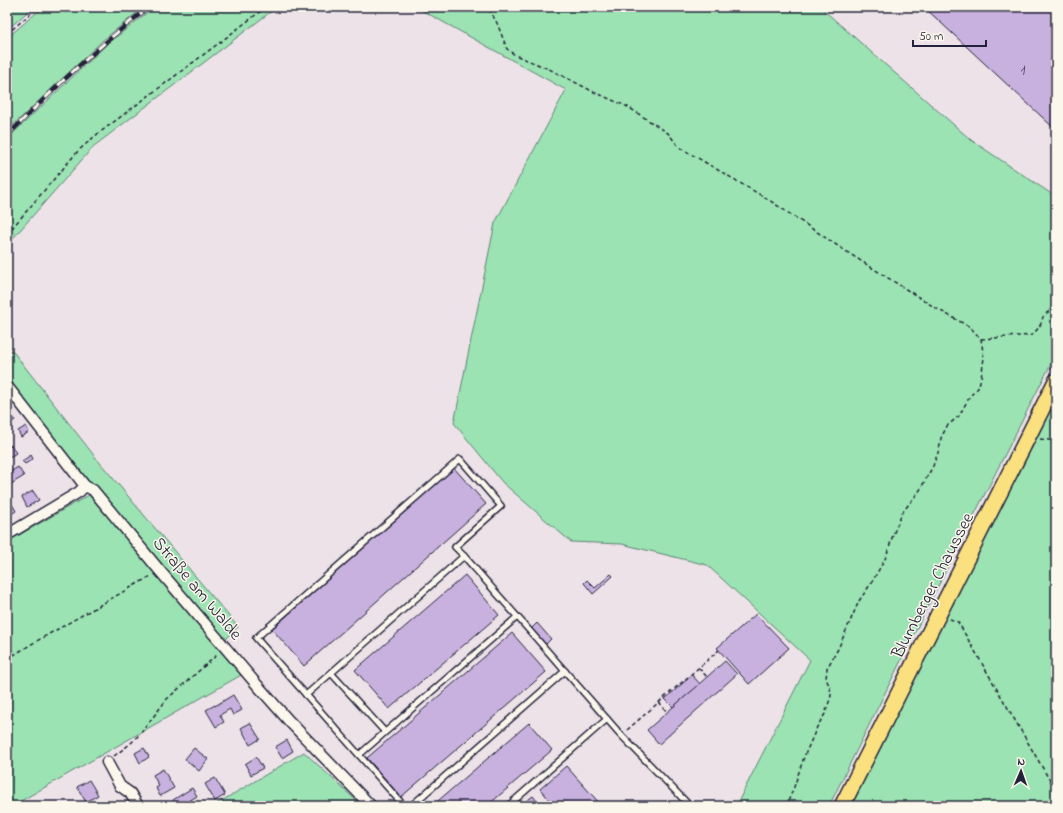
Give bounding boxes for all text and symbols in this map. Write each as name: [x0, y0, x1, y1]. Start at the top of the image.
scale bar: [913, 22, 986, 48]
text: 50 m: [919, 28, 943, 46]
house number: 1: [1020, 58, 1026, 82]
street label: Blumberger Chaussee: [885, 508, 983, 665]
street label: Straße am Walde: [145, 532, 248, 647]
north arrow: [1001, 751, 1041, 791]
text: N: [1017, 754, 1025, 770]

